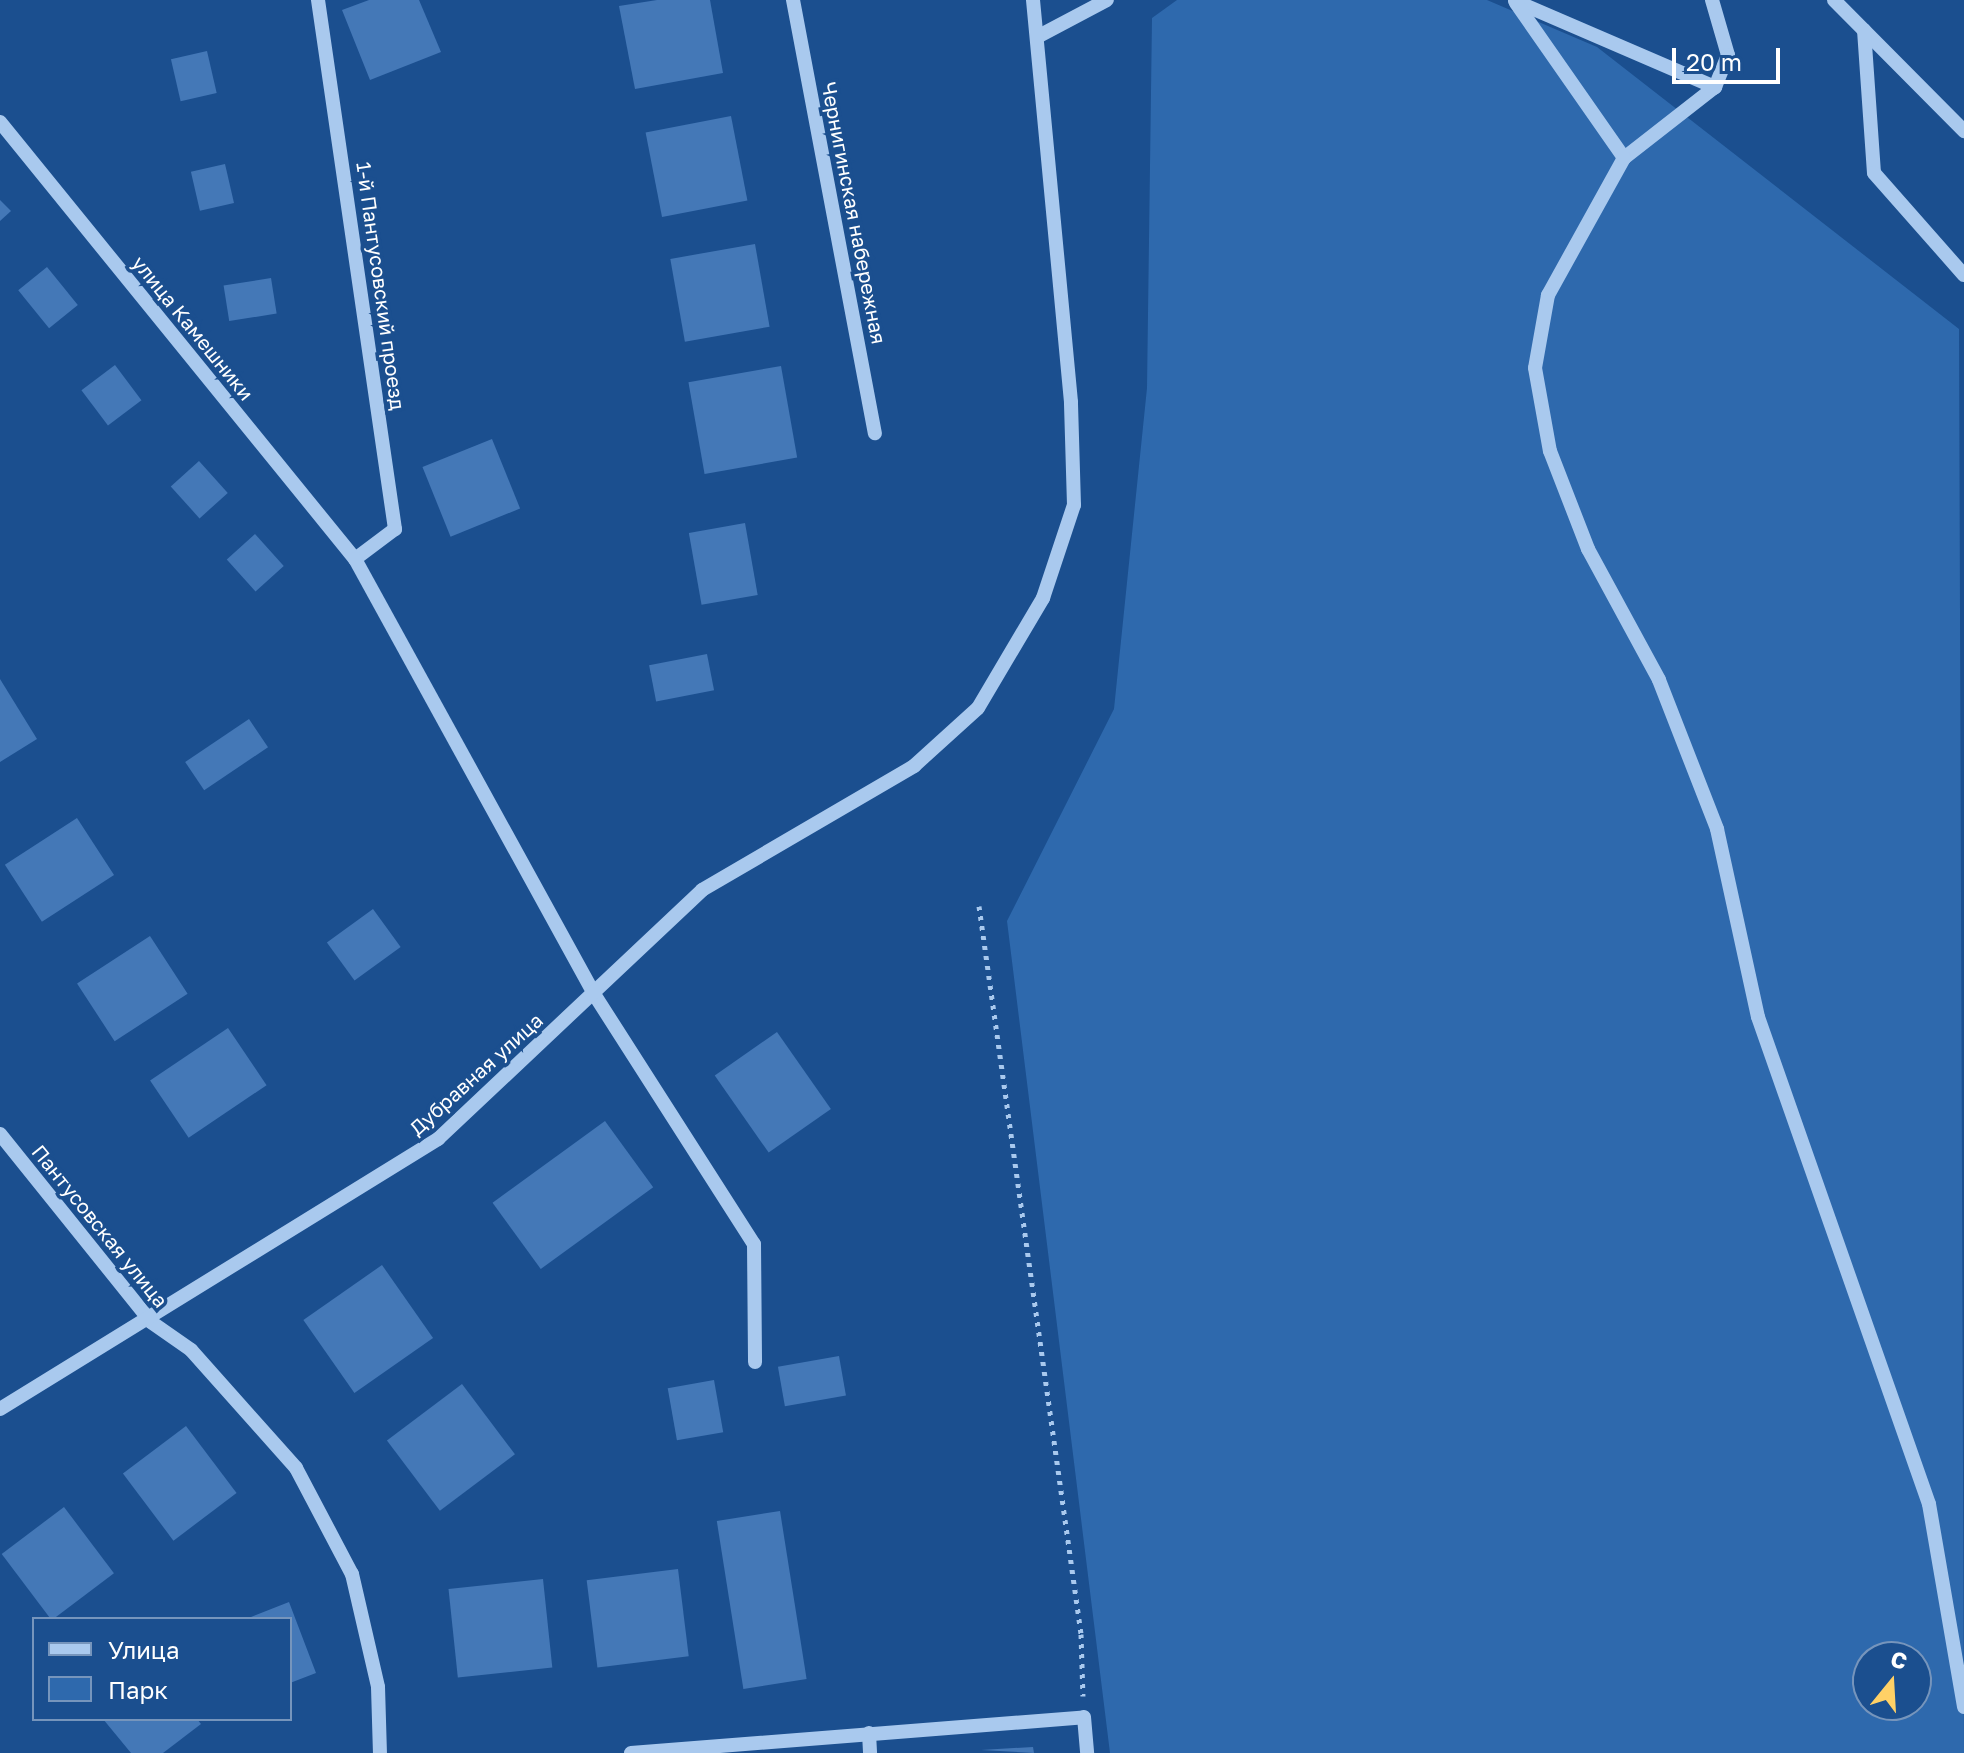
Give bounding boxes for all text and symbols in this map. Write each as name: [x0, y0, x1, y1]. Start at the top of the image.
scale bar: [1676, 32, 1784, 82]
text: 20 m: [1686, 47, 1742, 76]
street label: Чернигинская набережная: [817, 80, 891, 346]
street label: 1-й Пантусовский проезд: [352, 160, 410, 412]
street label: улица Камешники: [127, 251, 259, 405]
street label: Дубравная улица: [405, 1008, 547, 1140]
street label: Пантусовская улица: [27, 1140, 173, 1312]
legend: [32, 1617, 292, 1721]
text: Улица: [108, 1635, 180, 1664]
north arrow: [1852, 1641, 1932, 1721]
text: С: [1887, 1644, 1911, 1675]
text: Парк: [108, 1675, 168, 1704]

